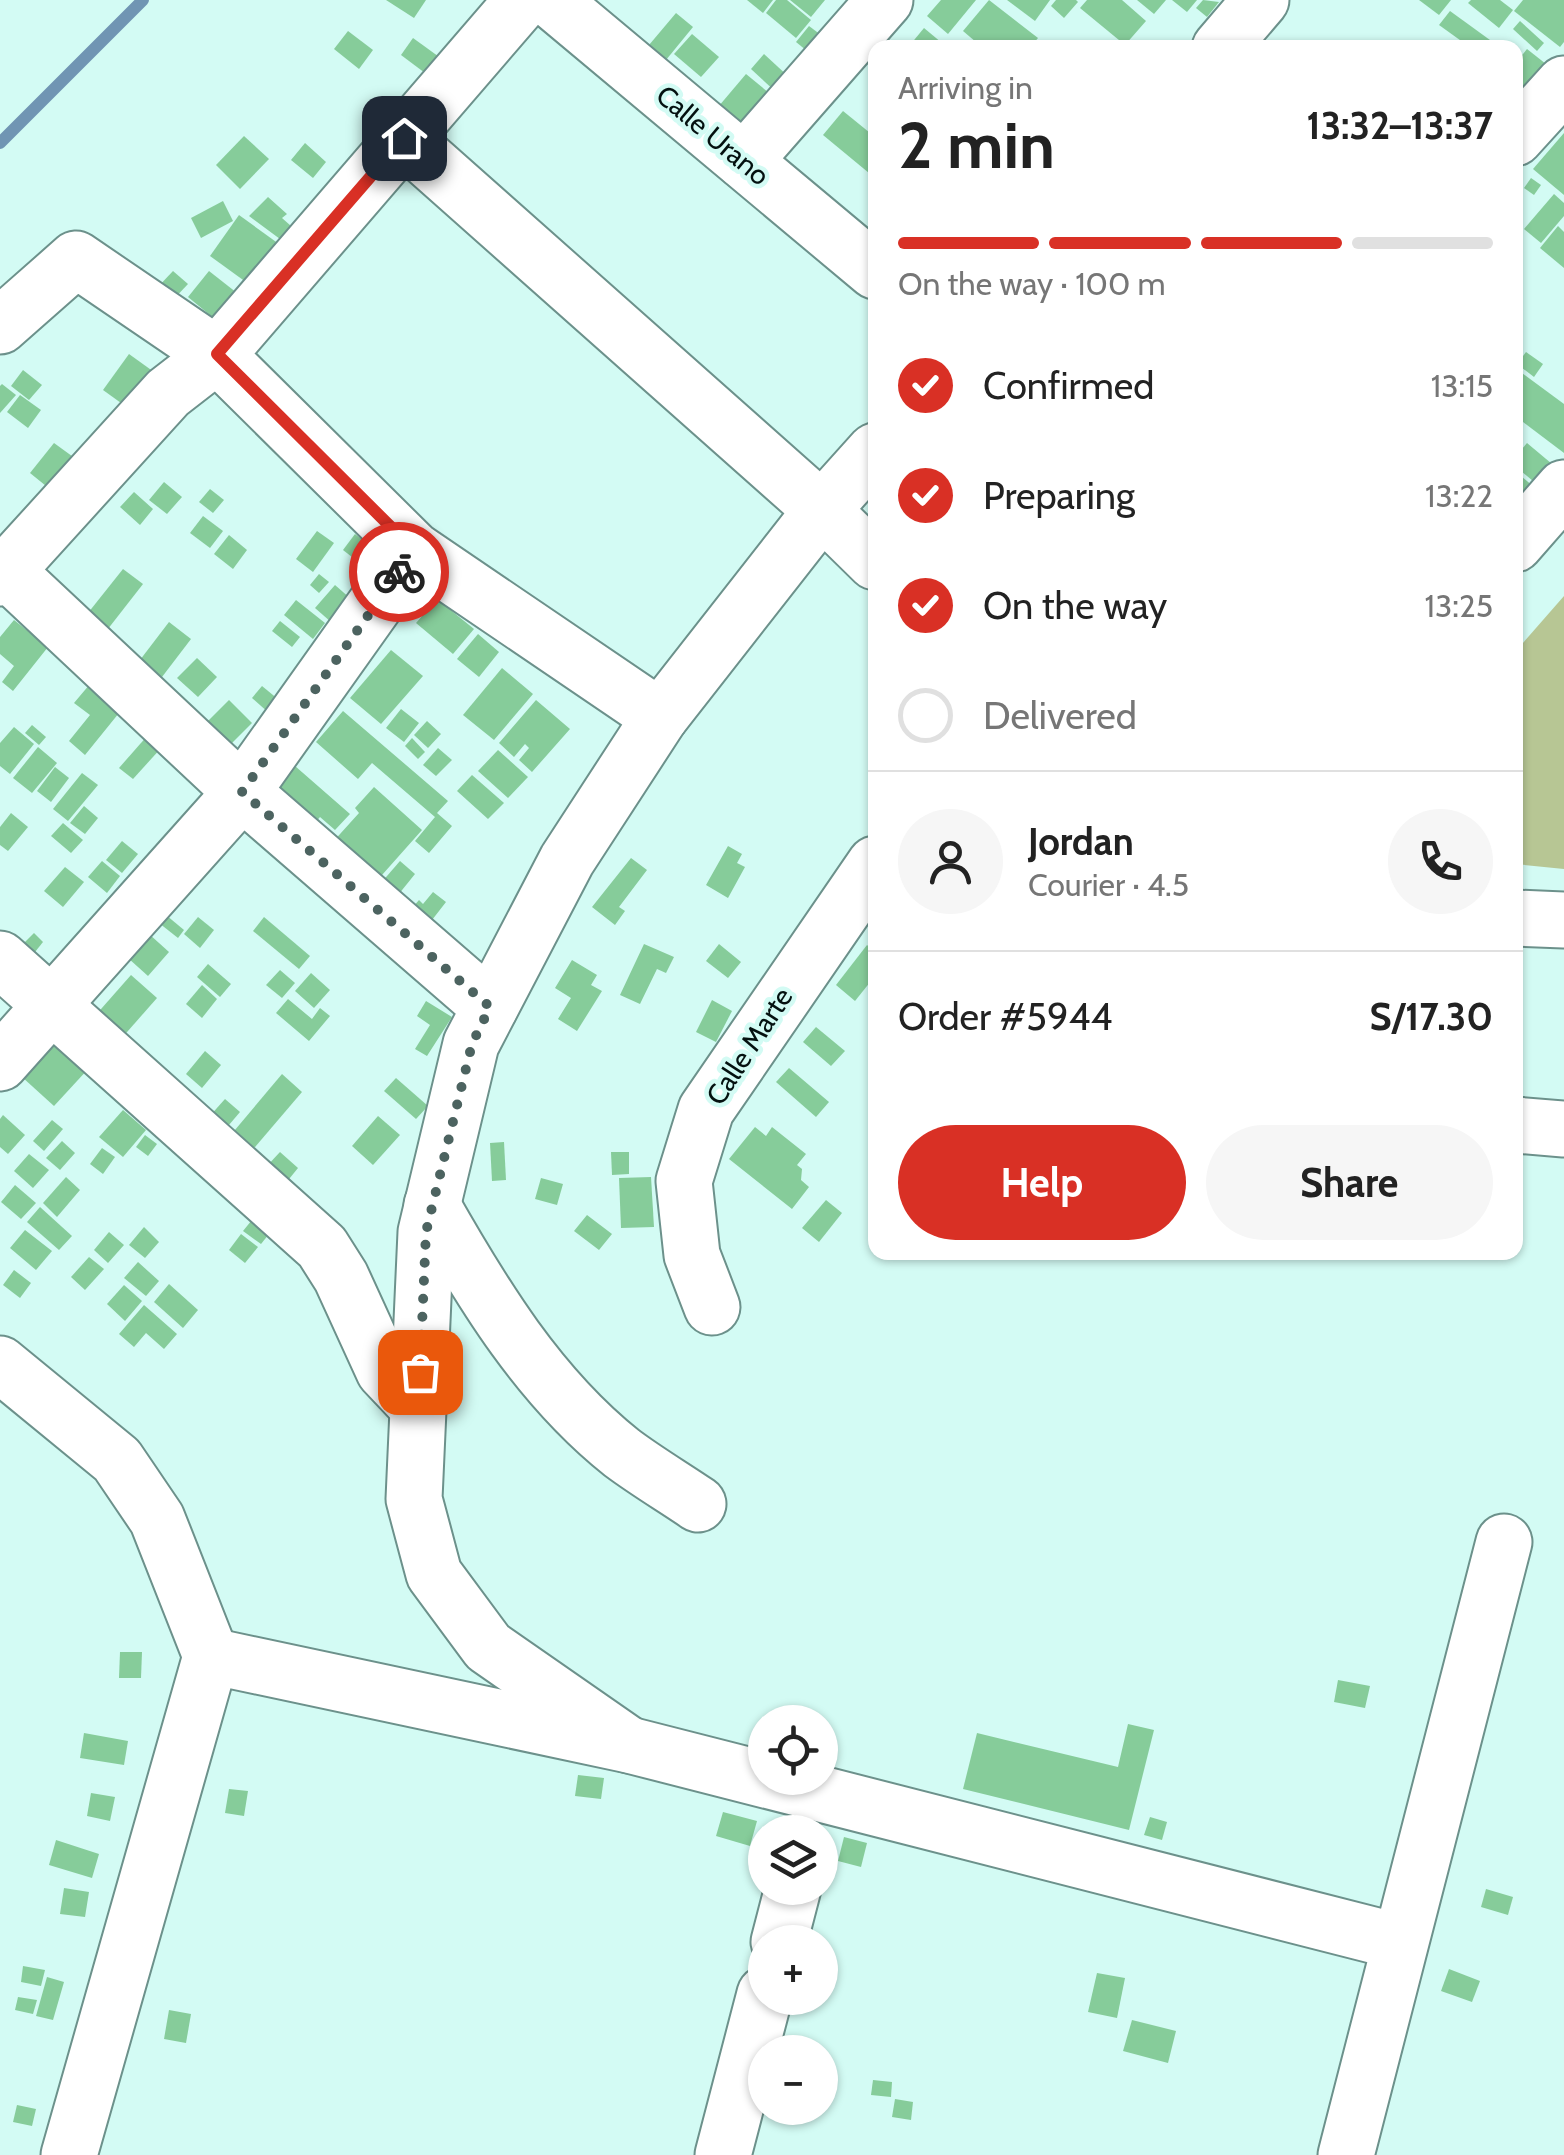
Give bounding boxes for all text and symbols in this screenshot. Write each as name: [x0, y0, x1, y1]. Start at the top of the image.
text: Arriving in: [898, 68, 1033, 107]
street label: Calle Urano: [649, 78, 777, 192]
pin: [362, 96, 447, 181]
text: 13:32–13:37: [1307, 102, 1493, 149]
text: 2 min: [898, 105, 1055, 184]
icon: home: [377, 111, 432, 166]
text: On the way · 100 m: [898, 264, 1166, 303]
icon: check: [898, 358, 953, 413]
text: Confirmed: [983, 362, 1154, 409]
text: 13:15: [1431, 366, 1493, 405]
icon: check: [898, 468, 953, 523]
text: Preparing: [983, 472, 1135, 519]
text: 13:22: [1425, 476, 1493, 515]
courier: [349, 522, 449, 622]
icon: bike: [372, 545, 427, 600]
icon: check: [898, 578, 953, 633]
text: On the way: [983, 582, 1167, 629]
text: 13:25: [1425, 586, 1493, 625]
text: Delivered: [983, 692, 1137, 739]
button: person: [898, 809, 1003, 914]
button: phone: [1388, 809, 1493, 914]
text: Jordan: [1028, 818, 1134, 865]
text: Courier · 4.5: [1028, 865, 1189, 904]
street label: Calle Marte: [699, 981, 799, 1111]
text: Order #5944: [898, 993, 1112, 1040]
text: S/17.30: [1369, 993, 1493, 1040]
button: Help: [898, 1125, 1186, 1240]
button: Share: [1206, 1125, 1493, 1240]
pin: [378, 1330, 463, 1415]
icon: bag: [393, 1345, 448, 1400]
map controls: [748, 1705, 838, 2125]
button: locate: [748, 1705, 838, 1795]
button: layers: [748, 1815, 838, 1905]
button: +: [748, 1925, 838, 2015]
button: −: [748, 2035, 838, 2125]

